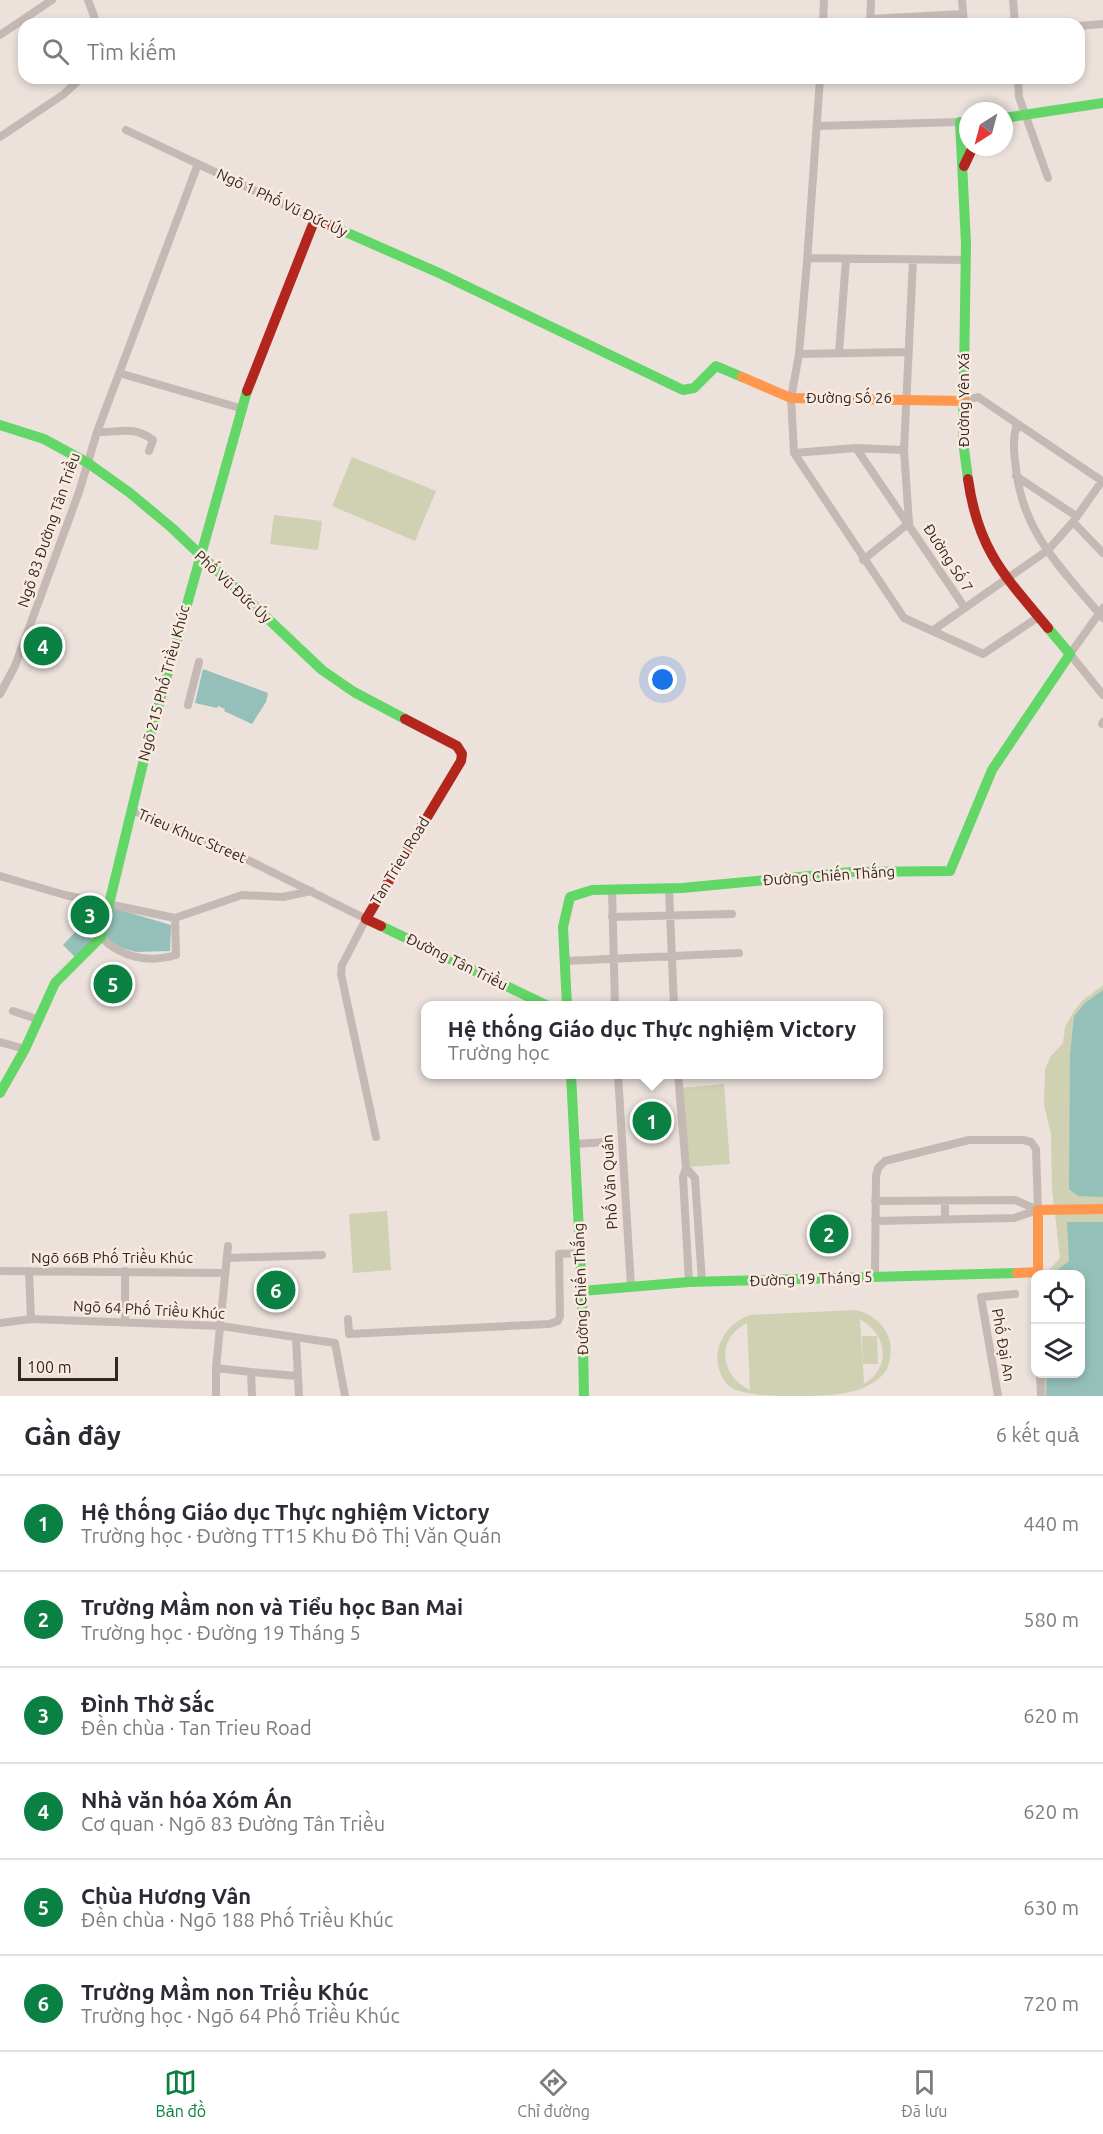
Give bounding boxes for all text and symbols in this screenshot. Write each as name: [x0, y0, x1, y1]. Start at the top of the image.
search box: [18, 18, 1085, 84]
icon: search: [39, 35, 72, 68]
text: Tìm kiếm: [87, 39, 177, 64]
north arrow: [959, 102, 1013, 156]
street label: Ngõ 1 Phố Vũ Đức Úy: [214, 163, 351, 240]
street label: Đường Yên Xá: [955, 353, 972, 447]
street label: Đường Số 26: [806, 387, 892, 406]
street label: Ngõ 83 Đường Tân Triều: [12, 450, 83, 609]
street label: Đường Số 7: [920, 520, 978, 595]
street label: Phố Vũ Đức Úy: [191, 546, 276, 626]
street label: Ngõ 215 Phố Triều Khúc: [133, 603, 193, 763]
pin: 4: [24, 624, 63, 668]
your location: [648, 665, 677, 694]
street label: Trieu Khuc Street: [135, 805, 249, 866]
street label: Tan Trieu Road: [367, 814, 432, 908]
street label: Đường Chiến Thắng: [762, 861, 896, 889]
pin: 3: [70, 892, 110, 938]
street label: Đường Tân Triều: [404, 928, 511, 993]
pin: 5: [94, 962, 132, 1006]
popup: [421, 1001, 883, 1079]
text: Hệ thống Giáo dục Thực nghiệm Victory: [448, 1016, 856, 1041]
text: Trường học: [448, 1041, 549, 1064]
pin: 1: [632, 1098, 672, 1144]
street label: Phố Văn Quán: [597, 1134, 620, 1230]
pin: 2: [810, 1212, 848, 1256]
street label: Đường Chiến Thắng: [568, 1222, 591, 1356]
street label: Ngõ 66B Phố Triều Khúc: [31, 1247, 193, 1266]
pin: 6: [256, 1268, 296, 1312]
street label: Đường 19 Tháng 5: [749, 1268, 873, 1289]
map controls: [1031, 1270, 1085, 1378]
button: locate: [1031, 1270, 1085, 1324]
street label: Ngõ 64 Phố Triều Khúc: [73, 1295, 226, 1322]
street label: Phố Đại An: [989, 1307, 1020, 1383]
button: layers: [1031, 1324, 1085, 1378]
scale bar: [18, 1354, 118, 1382]
text: 100 m: [27, 1358, 72, 1376]
text: Gần đây: [24, 1421, 121, 1450]
text: 6 kết quả: [996, 1423, 1079, 1446]
text: Hệ thống Giáo dục Thực nghiệm Victory: [81, 1499, 489, 1524]
text: 1: [38, 1512, 49, 1535]
text: 440 m: [1023, 1512, 1079, 1535]
text: Trường học · Đường TT15 Khu Đô Thị Văn Quán: [81, 1524, 501, 1547]
text: Trường Mầm non và Tiểu học Ban Mai: [81, 1594, 463, 1619]
text: 2: [38, 1608, 49, 1631]
text: 580 m: [1023, 1608, 1079, 1631]
text: Trường học · Đường 19 Tháng 5: [81, 1621, 361, 1644]
text: Đình Thờ Sắc: [81, 1691, 214, 1716]
text: 3: [38, 1704, 49, 1727]
text: 620 m: [1023, 1704, 1079, 1727]
text: Đền chùa · Tan Trieu Road: [81, 1716, 312, 1739]
text: Nhà văn hóa Xóm Án: [81, 1787, 292, 1812]
text: 4: [38, 1800, 49, 1823]
text: 620 m: [1023, 1800, 1079, 1823]
text: Cơ quan · Ngõ 83 Đường Tân Triều: [81, 1812, 385, 1835]
text: Chùa Hương Vân: [81, 1883, 251, 1908]
text: 5: [38, 1896, 49, 1919]
text: 630 m: [1023, 1896, 1079, 1919]
text: Đền chùa · Ngõ 188 Phố Triều Khúc: [81, 1908, 393, 1931]
text: Trường Mầm non Triều Khúc: [81, 1979, 369, 2004]
text: 6: [38, 1992, 49, 2015]
text: 720 m: [1023, 1992, 1079, 2015]
text: Trường học · Ngõ 64 Phố Triều Khúc: [81, 2004, 400, 2027]
tab: Bản đồ: [156, 2066, 206, 2121]
tab: Chỉ đường: [517, 2066, 590, 2121]
tab: Đã lưu: [901, 2066, 947, 2120]

